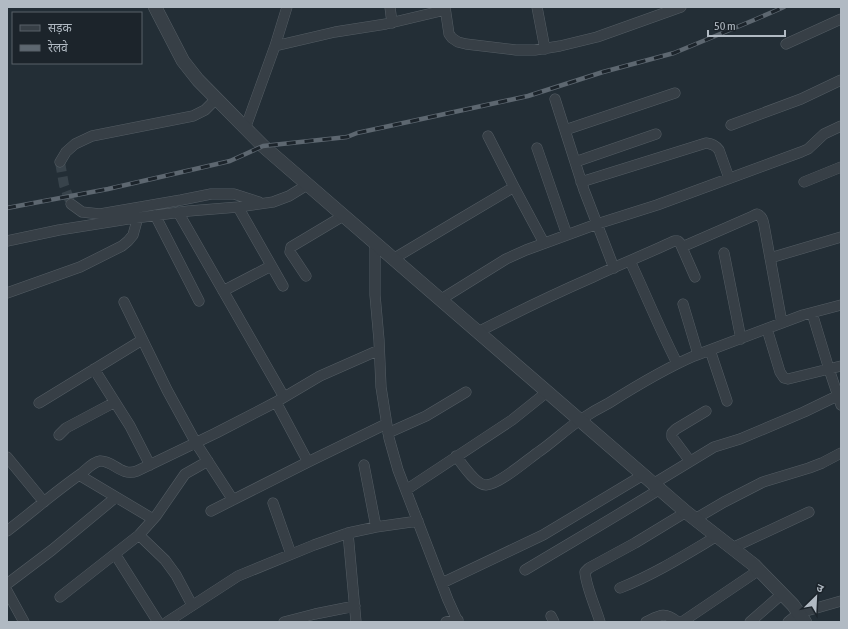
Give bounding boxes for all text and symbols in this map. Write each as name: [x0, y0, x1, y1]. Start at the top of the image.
legend: [12, 12, 142, 64]
scale bar: [708, 12, 785, 38]
text: 50 m: [714, 19, 736, 33]
text: सड़क: [48, 21, 73, 35]
text: रेलवे: [48, 40, 68, 55]
north arrow: [796, 577, 836, 617]
text: उ: [815, 581, 826, 595]

